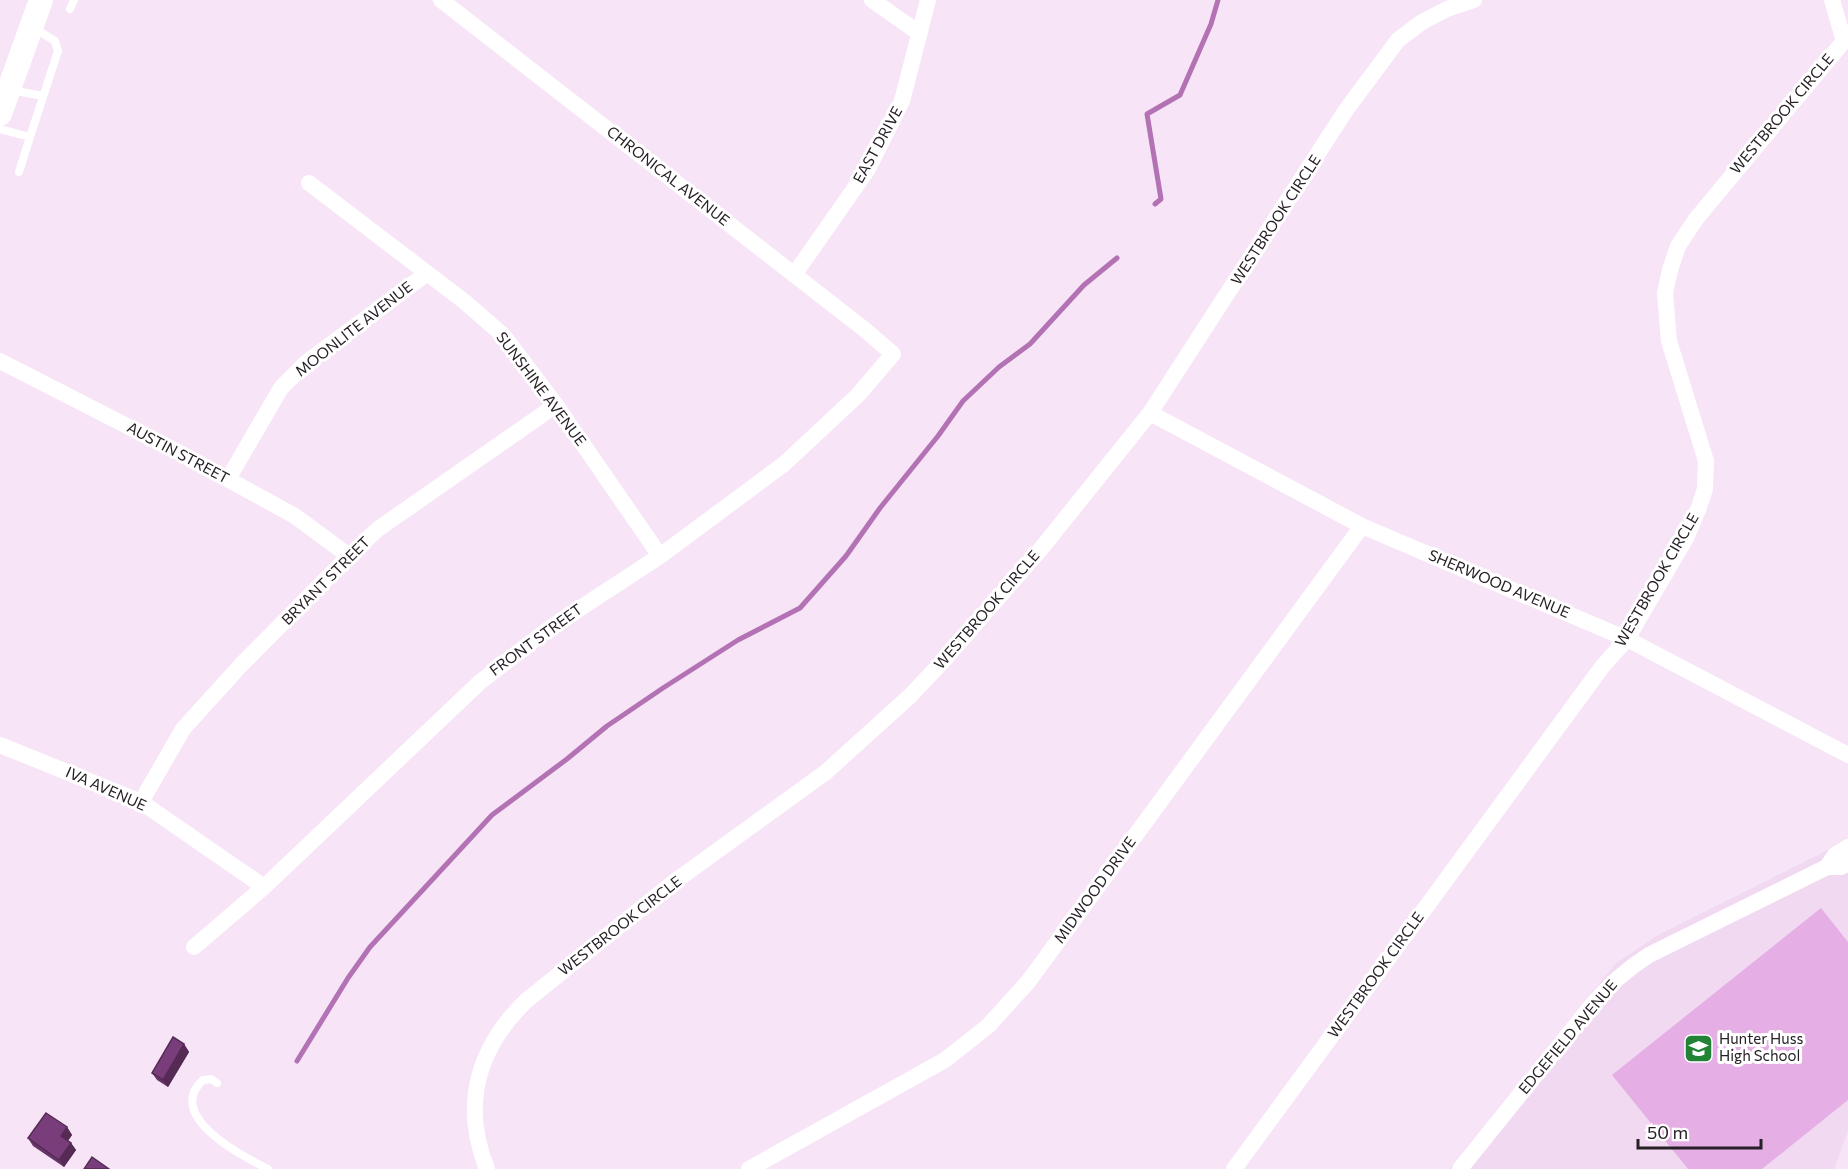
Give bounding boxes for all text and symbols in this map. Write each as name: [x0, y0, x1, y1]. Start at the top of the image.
street label: WESTBROOK CIRCLE: [1726, 50, 1837, 177]
street label: EAST DRIVE: [849, 103, 906, 186]
street label: CHRONICAL AVENUE: [604, 122, 734, 229]
street label: WESTBROOK CIRCLE: [1226, 151, 1324, 288]
street label: MOONLITE AVENUE: [291, 277, 416, 380]
street label: SUNSHINE AVENUE: [493, 328, 591, 449]
street label: AUSTIN STREET: [124, 418, 233, 487]
street label: WESTBROOK CIRCLE: [1610, 509, 1702, 650]
street label: BRYANT STREET: [277, 532, 374, 628]
street label: SHERWOOD AVENUE: [1426, 545, 1573, 621]
street label: WESTBROOK CIRCLE: [930, 546, 1043, 672]
street label: FRONT STREET: [486, 599, 586, 679]
street label: IVA AVENUE: [63, 762, 150, 814]
street label: MIDWOOD DRIVE: [1050, 833, 1139, 946]
street label: WESTBROOK CIRCLE: [554, 871, 685, 979]
street label: WESTBROOK CIRCLE: [1323, 908, 1427, 1041]
street label: EDGEFIELD AVENUE: [1514, 975, 1620, 1097]
place label: Hunter Huss High School: [1719, 1029, 1803, 1064]
school or university icon: Hunter Huss High School: [1682, 1032, 1714, 1064]
scale bar: [1638, 1112, 1761, 1150]
text: 50 m: [1647, 1121, 1688, 1143]

